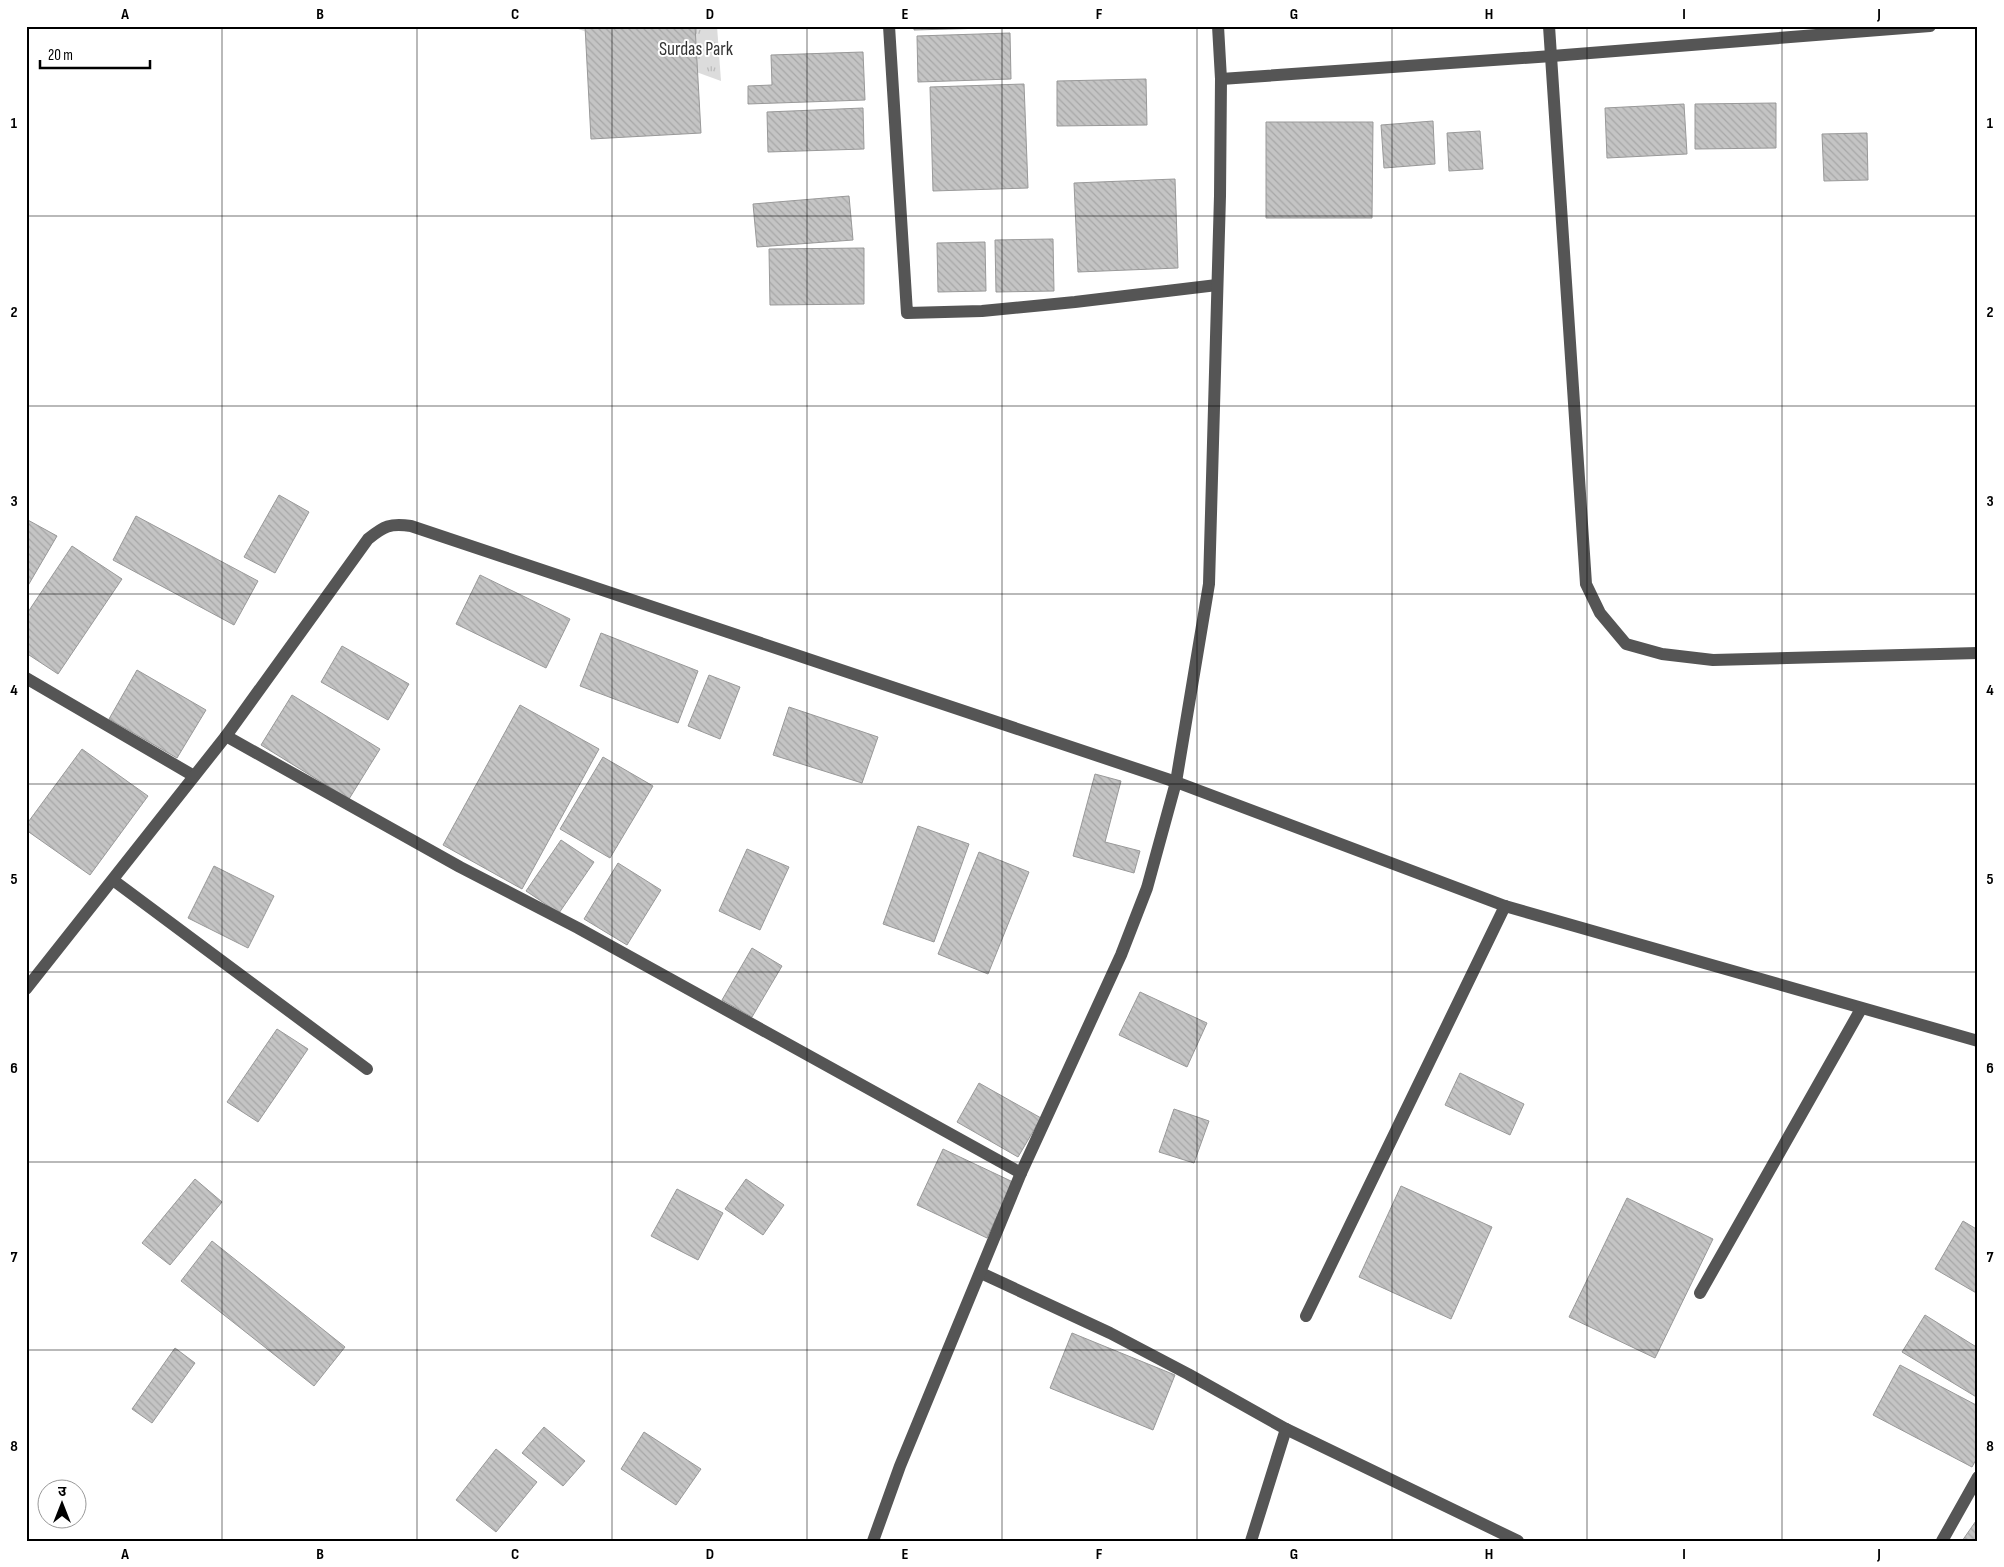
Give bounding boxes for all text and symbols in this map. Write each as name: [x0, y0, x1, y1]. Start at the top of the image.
text: A: [120, 5, 129, 24]
text: B: [316, 5, 324, 24]
text: C: [511, 5, 519, 24]
text: D: [706, 5, 714, 24]
text: E: [902, 5, 909, 24]
text: F: [1096, 5, 1103, 24]
text: G: [1290, 5, 1298, 24]
text: H: [1485, 5, 1493, 24]
text: I: [1682, 5, 1686, 24]
text: J: [1876, 5, 1881, 24]
scale bar: [40, 38, 150, 70]
park label: Surdas Park: [659, 38, 734, 61]
text: 20 m: [48, 46, 73, 65]
text: 1: [11, 114, 18, 133]
text: 1: [1987, 114, 1994, 133]
text: 2: [10, 303, 18, 322]
text: 2: [1986, 303, 1994, 322]
text: 3: [10, 492, 18, 511]
text: 3: [1986, 492, 1994, 511]
text: 4: [10, 681, 18, 700]
text: 4: [1986, 681, 1994, 700]
text: 5: [10, 870, 18, 889]
text: 5: [1986, 870, 1994, 889]
text: 6: [10, 1059, 18, 1078]
text: 6: [1986, 1059, 1994, 1078]
text: 7: [11, 1248, 18, 1267]
text: 7: [1987, 1248, 1994, 1267]
text: 8: [10, 1437, 18, 1456]
text: 8: [1986, 1437, 1994, 1456]
north arrow: [38, 1480, 88, 1530]
text: उ: [58, 1483, 67, 1500]
text: A: [120, 1545, 129, 1564]
text: B: [316, 1545, 324, 1564]
text: C: [511, 1545, 519, 1564]
text: D: [706, 1545, 714, 1564]
text: E: [902, 1545, 909, 1564]
text: F: [1096, 1545, 1103, 1564]
text: G: [1290, 1545, 1298, 1564]
text: H: [1485, 1545, 1493, 1564]
text: I: [1682, 1545, 1686, 1564]
text: J: [1876, 1545, 1881, 1564]

